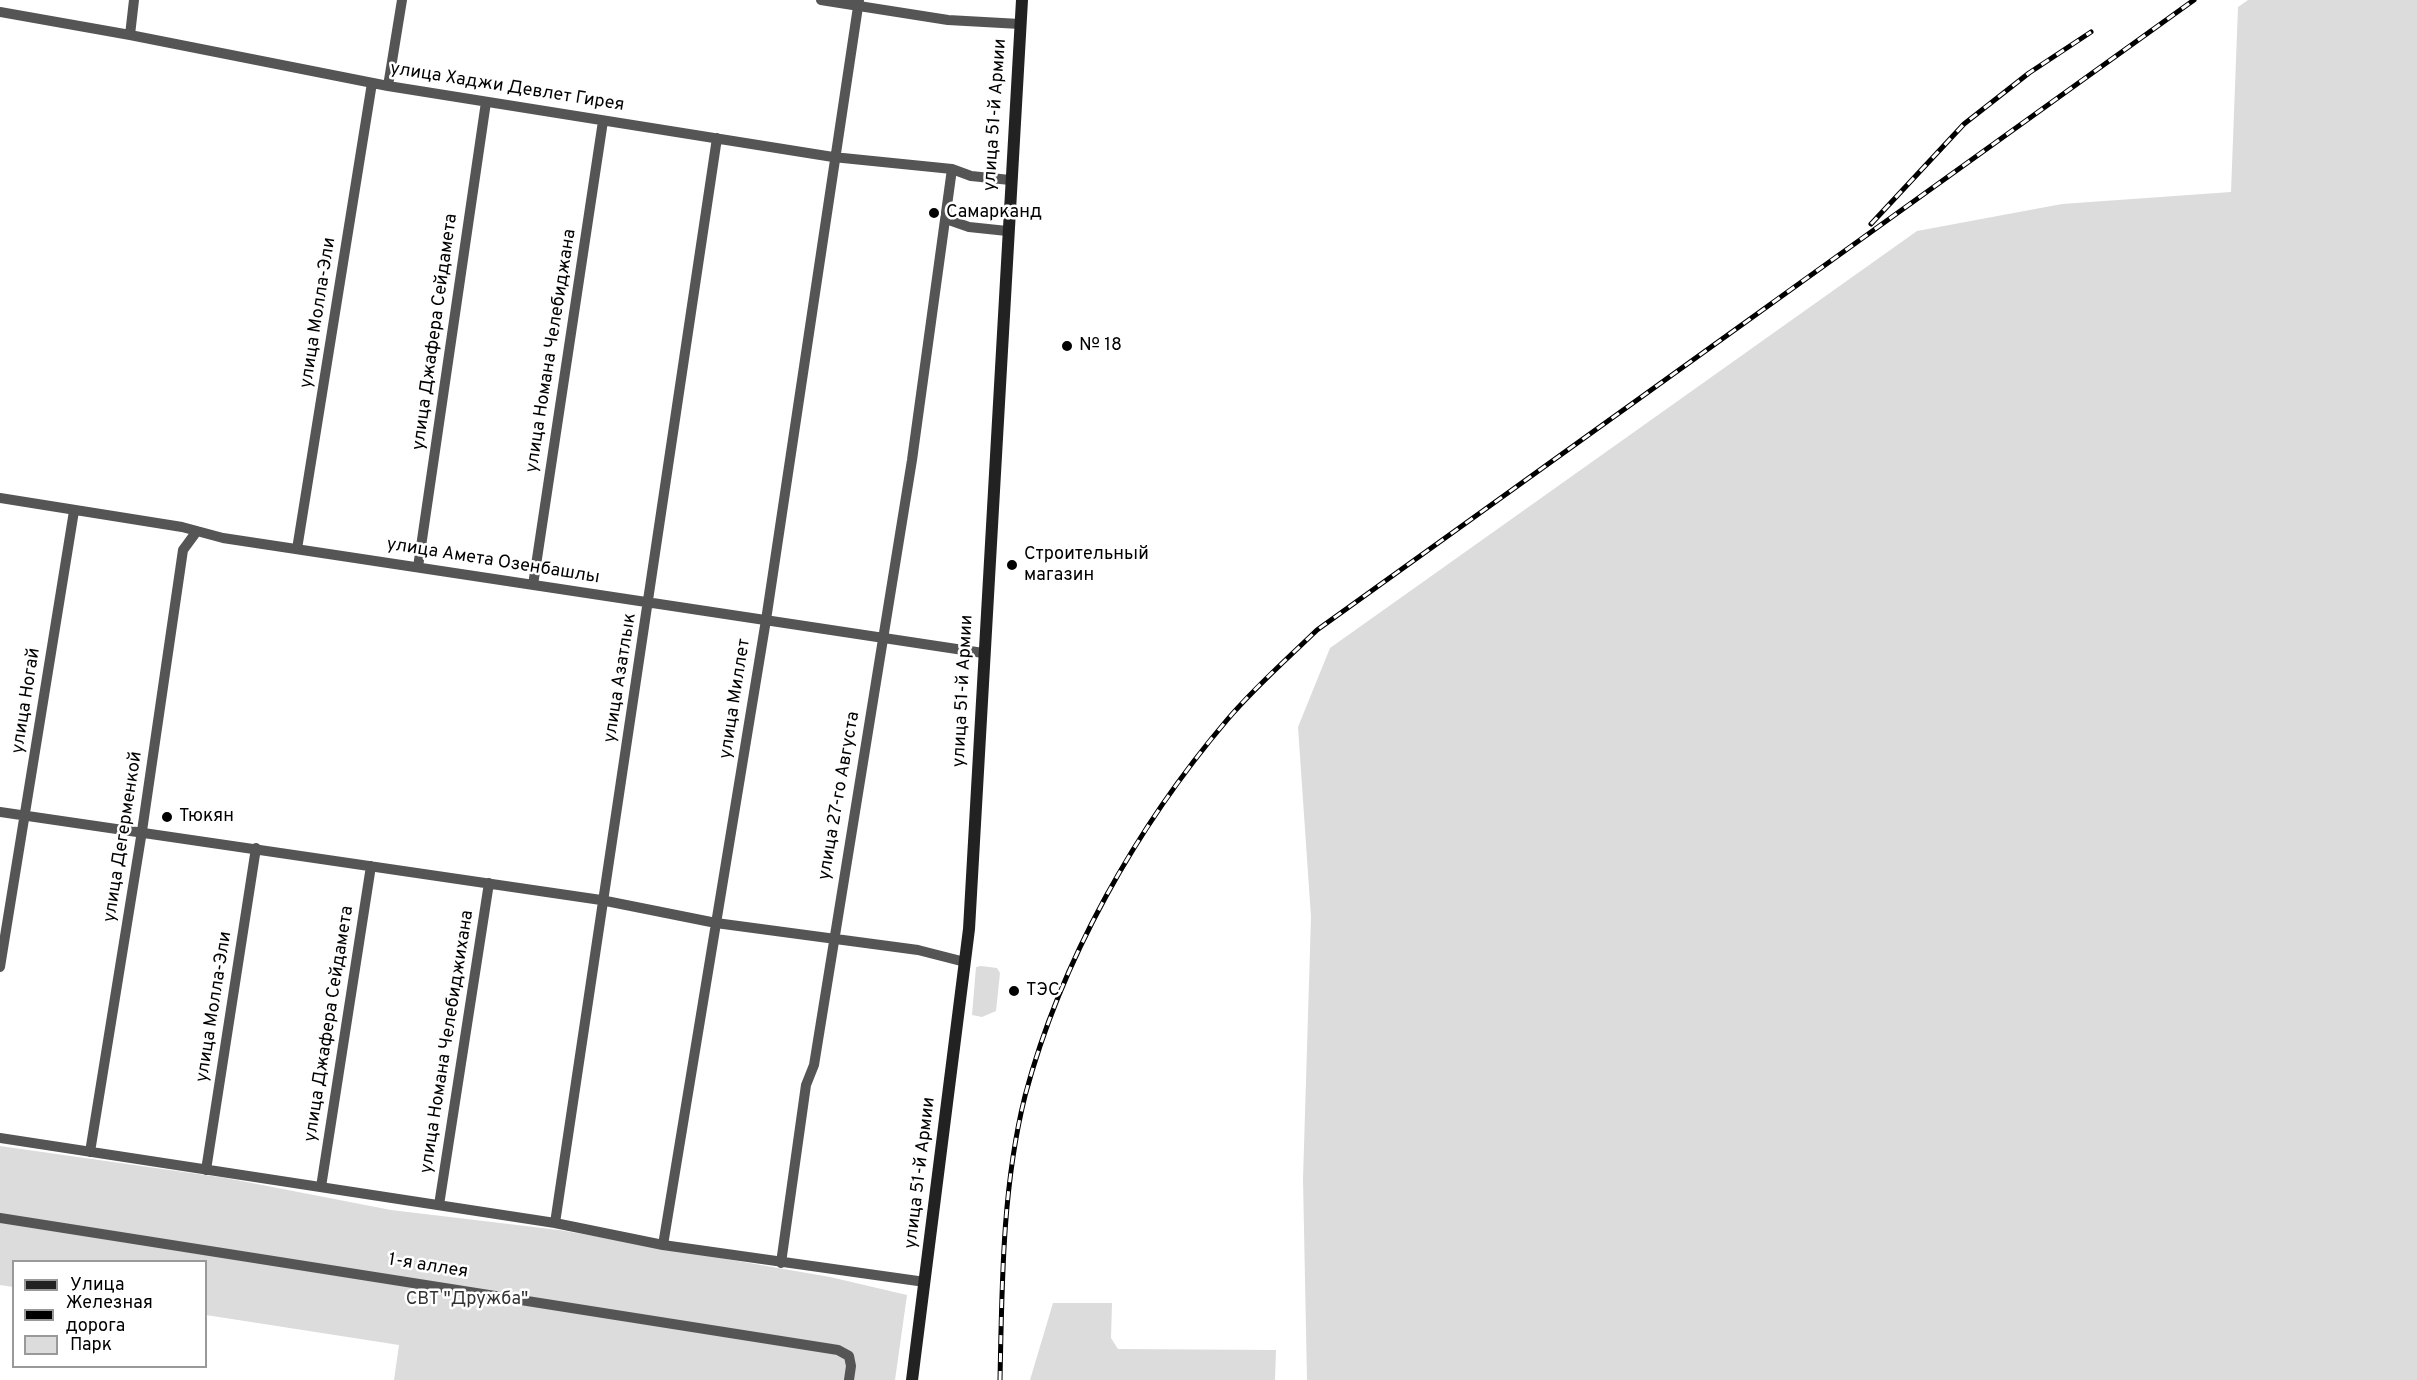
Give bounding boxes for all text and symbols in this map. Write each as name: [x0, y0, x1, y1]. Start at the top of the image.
street label: улица 51-й Армии: [980, 38, 1012, 192]
street label: улица Хаджи Девлет Гирея: [388, 59, 626, 117]
place label: Самарканд: [946, 202, 1042, 224]
marker: Самарканд: [927, 206, 941, 220]
street label: улица Джафера Сейдамета: [409, 212, 463, 452]
street label: улица Номана Челебиджана: [522, 228, 582, 474]
street label: улица Молла-Эли: [296, 236, 342, 390]
place label: № 18: [1079, 335, 1122, 357]
marker: № 18: [1060, 339, 1074, 353]
street label: улица Амета Озенбашлы: [385, 534, 601, 590]
place label: Строительный магазин: [1024, 544, 1149, 586]
marker: Строительный магазин: [1005, 558, 1019, 572]
street label: улица Азатлык: [600, 612, 642, 744]
street label: улица 51-й Армии: [949, 614, 979, 768]
street label: улица Миллет: [716, 637, 756, 761]
street label: улица Ногай: [8, 647, 46, 755]
street label: улица 27-го Августа: [815, 710, 865, 882]
street label: улица Дегерменкой: [100, 750, 148, 924]
place label: Тюкян: [179, 806, 234, 828]
marker: Тюкян: [160, 810, 174, 824]
street label: улица Джафера Сейдамета: [301, 904, 359, 1144]
street label: улица Номана Челебиджихана: [417, 909, 479, 1175]
street label: улица Молла-Эли: [192, 930, 238, 1084]
place label: ТЭС: [1026, 980, 1060, 1002]
marker: ТЭС: [1007, 984, 1021, 998]
street label: улица 51-й Армии: [901, 1096, 941, 1250]
street label: 1-я аллея: [387, 1250, 469, 1284]
legend: [12, 1260, 207, 1368]
text: Улица: [70, 1274, 124, 1297]
park label: СВТ "Дружба": [406, 1289, 528, 1311]
text: Железная дорога: [66, 1292, 153, 1338]
text: Парк: [70, 1334, 112, 1357]

